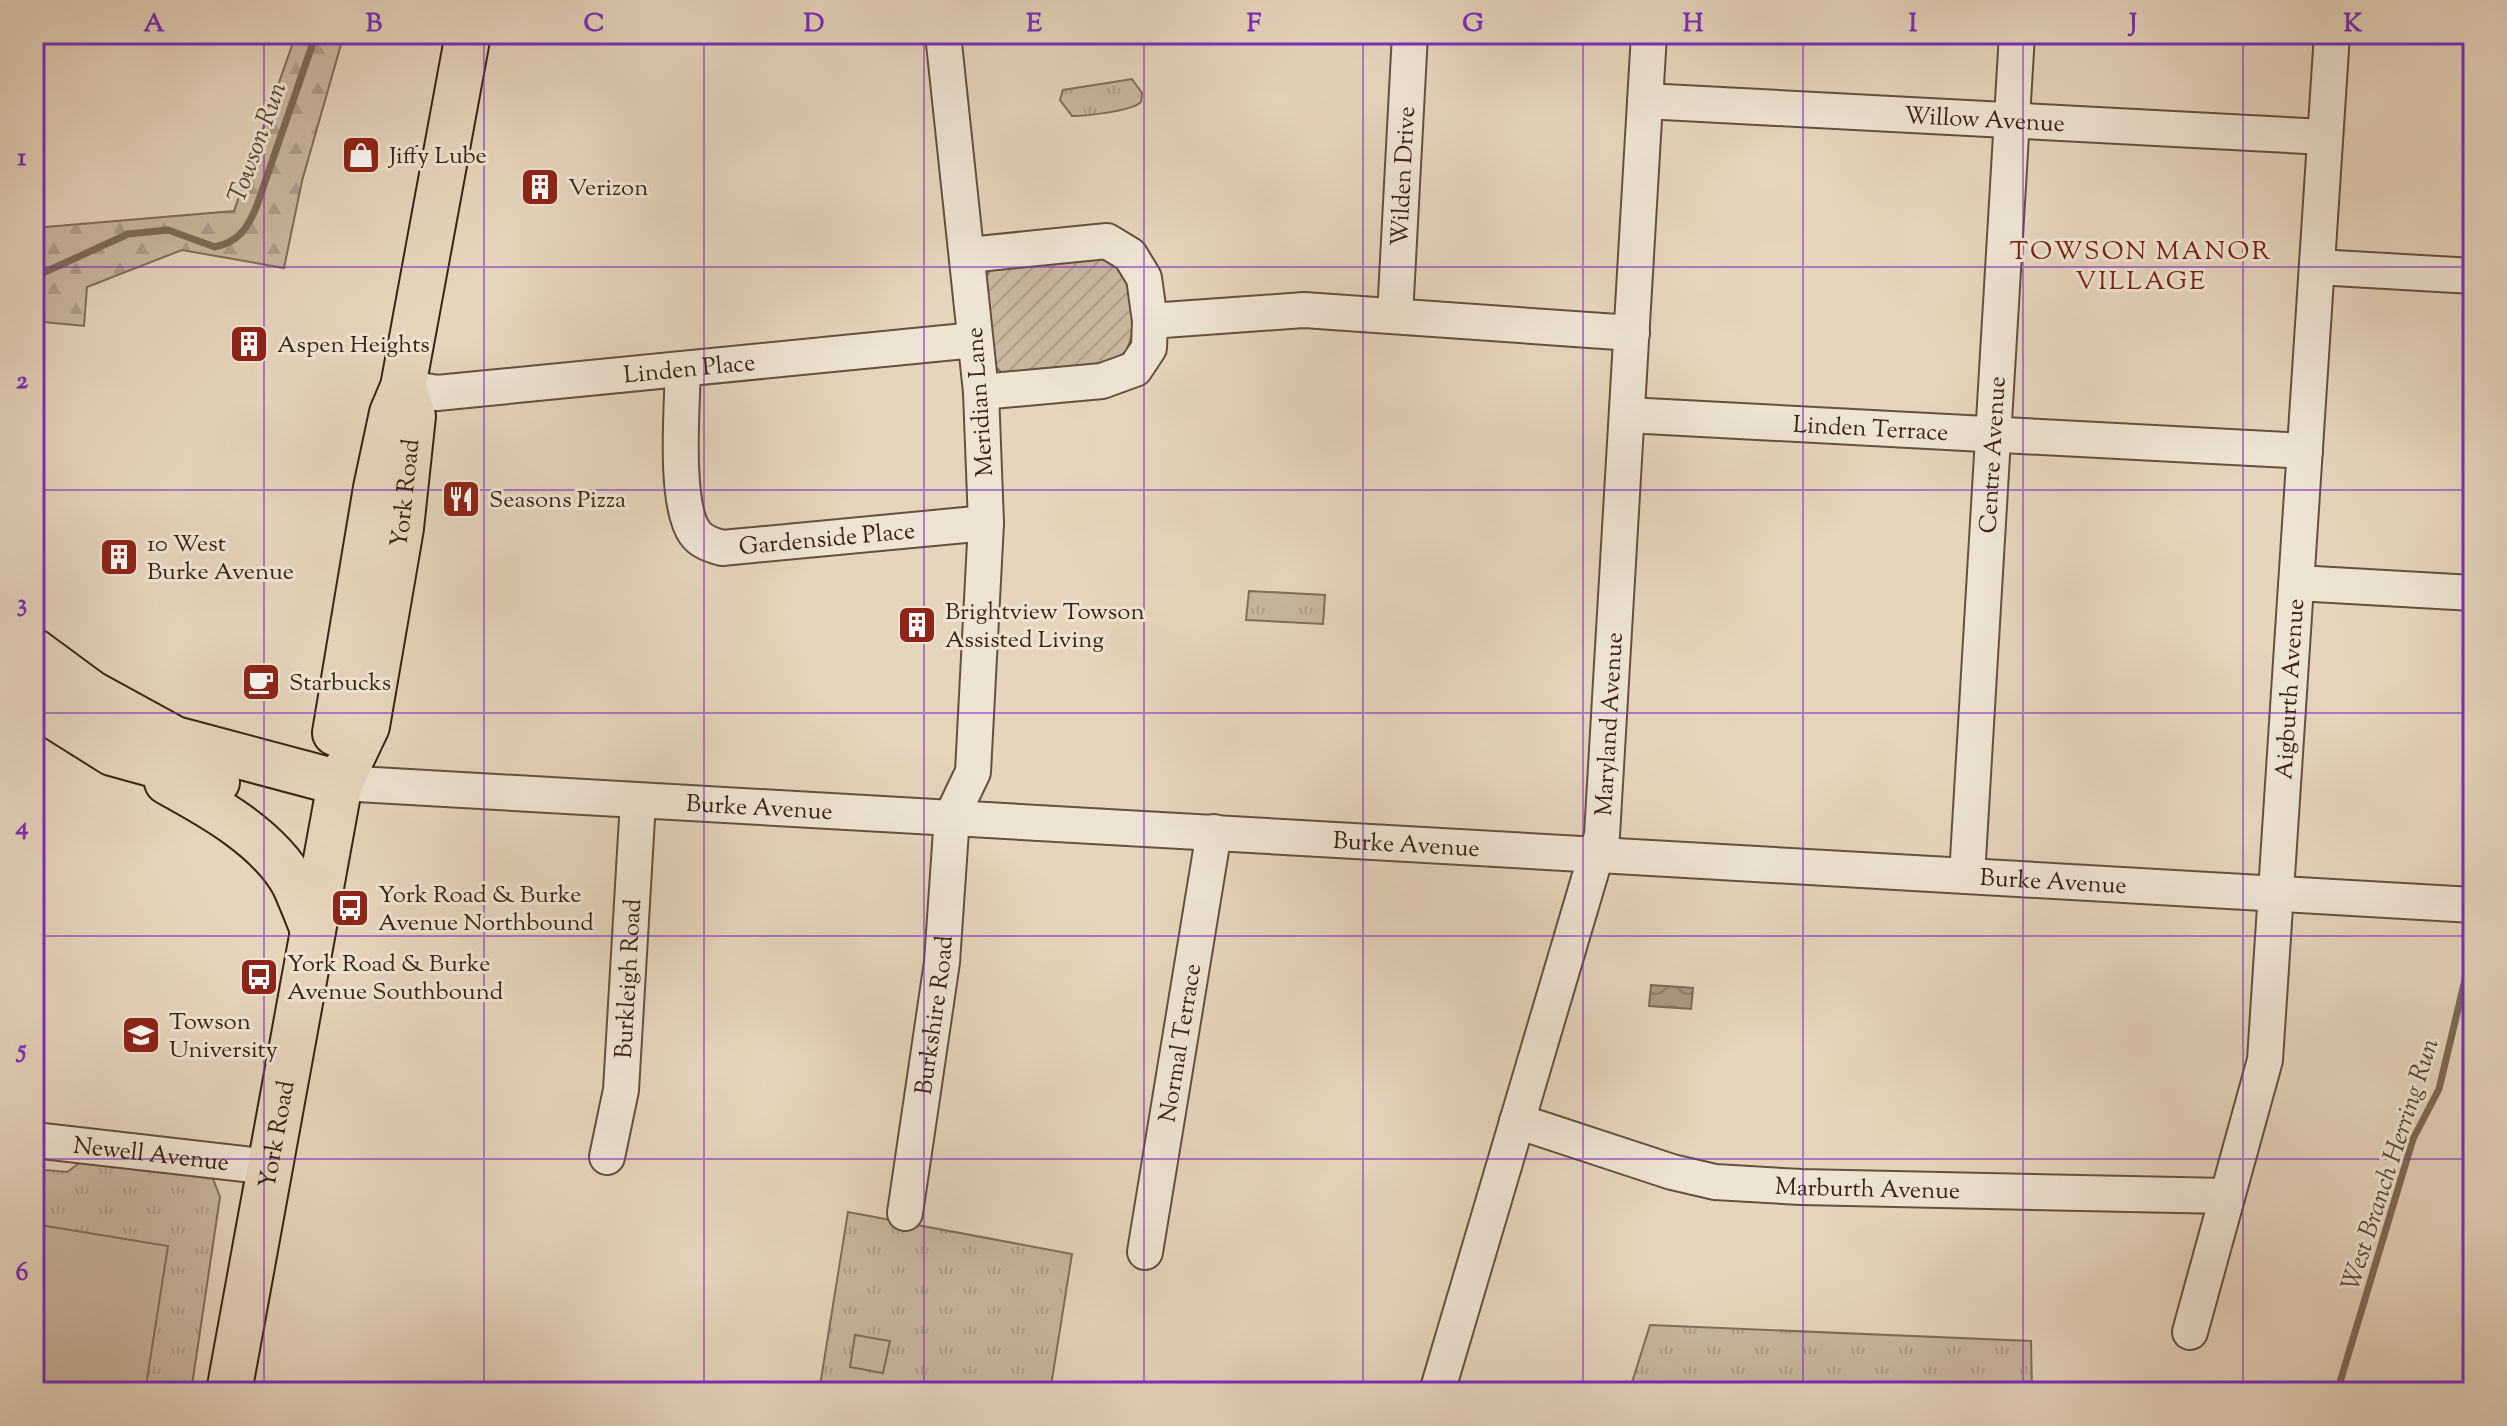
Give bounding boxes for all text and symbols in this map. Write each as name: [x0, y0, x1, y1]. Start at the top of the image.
text: A: [143, 6, 165, 43]
text: B: [366, 6, 383, 43]
text: C: [584, 6, 604, 43]
text: D: [804, 6, 824, 43]
text: E: [1026, 6, 1042, 43]
text: F: [1247, 6, 1262, 43]
text: G: [1462, 6, 1484, 43]
text: H: [1683, 6, 1704, 43]
text: I: [1909, 6, 1918, 43]
text: J: [2127, 6, 2137, 43]
text: K: [2344, 6, 2363, 43]
water label: Towson Run: [219, 77, 297, 208]
street label: Willow Avenue: [1903, 100, 2066, 142]
street label: Wilden Drive: [1384, 105, 1425, 247]
shop icon: Jiffy Lube: [340, 134, 382, 176]
text: 1: [18, 140, 27, 177]
place label: Jiffy Lube: [387, 140, 487, 174]
building icon: Verizon: [519, 166, 561, 208]
place label: Verizon: [568, 172, 648, 206]
district label: TOWSON MANOR VILLAGE: [2010, 234, 2272, 301]
building icon: Aspen Heights: [228, 323, 270, 365]
street label: Meridian Lane: [959, 326, 1003, 478]
place label: Aspen Heights: [277, 329, 430, 363]
street label: Linden Place: [622, 347, 757, 394]
text: 2: [16, 363, 29, 400]
street label: Centre Avenue: [1972, 375, 2016, 535]
street label: Linden Terrace: [1792, 409, 1949, 451]
street label: York Road: [383, 437, 429, 550]
restaurant icon: Seasons Pizza: [440, 478, 482, 520]
place label: Seasons Pizza: [489, 484, 626, 518]
street label: Gardenside Place: [737, 515, 917, 565]
place label: 10 West Burke Avenue: [147, 528, 294, 590]
building icon: 10 West Burke Avenue: [98, 536, 140, 578]
text: 3: [17, 586, 27, 623]
place label: Brightview Towson Assisted Living: [945, 596, 1145, 658]
street label: Aigburth Avenue: [2268, 598, 2314, 781]
building icon: Brightview Towson Assisted Living: [896, 604, 938, 646]
street label: Maryland Avenue: [1588, 631, 1633, 817]
cafe icon: Starbucks: [240, 661, 282, 703]
place label: Starbucks: [289, 667, 391, 701]
street label: Burke Avenue: [685, 788, 834, 830]
text: 4: [14, 809, 29, 846]
street label: Burke Avenue: [1332, 825, 1480, 867]
street label: Burke Avenue: [1979, 862, 2127, 904]
place label: York Road & Burke Avenue Northbound: [378, 879, 594, 941]
bus stop icon: York Road & Burke Avenue Northbound: [329, 887, 371, 929]
street label: Burkleigh Road: [608, 897, 651, 1060]
street label: Burkshire Road: [908, 934, 963, 1097]
place label: York Road & Burke Avenue Southbound: [287, 948, 504, 1010]
bus stop icon: York Road & Burke Avenue Southbound: [238, 956, 280, 998]
street label: Normal Terrace: [1152, 961, 1211, 1125]
place label: Towson University: [169, 1006, 278, 1068]
school or university icon: Towson University: [120, 1014, 162, 1056]
text: 5: [16, 1032, 27, 1069]
water label: West Branch Herring Run: [2333, 1034, 2450, 1296]
street label: York Road: [251, 1078, 305, 1191]
street label: Newell Avenue: [71, 1130, 231, 1181]
street label: Marburth Avenue: [1774, 1171, 1960, 1209]
text: 6: [16, 1255, 29, 1292]

